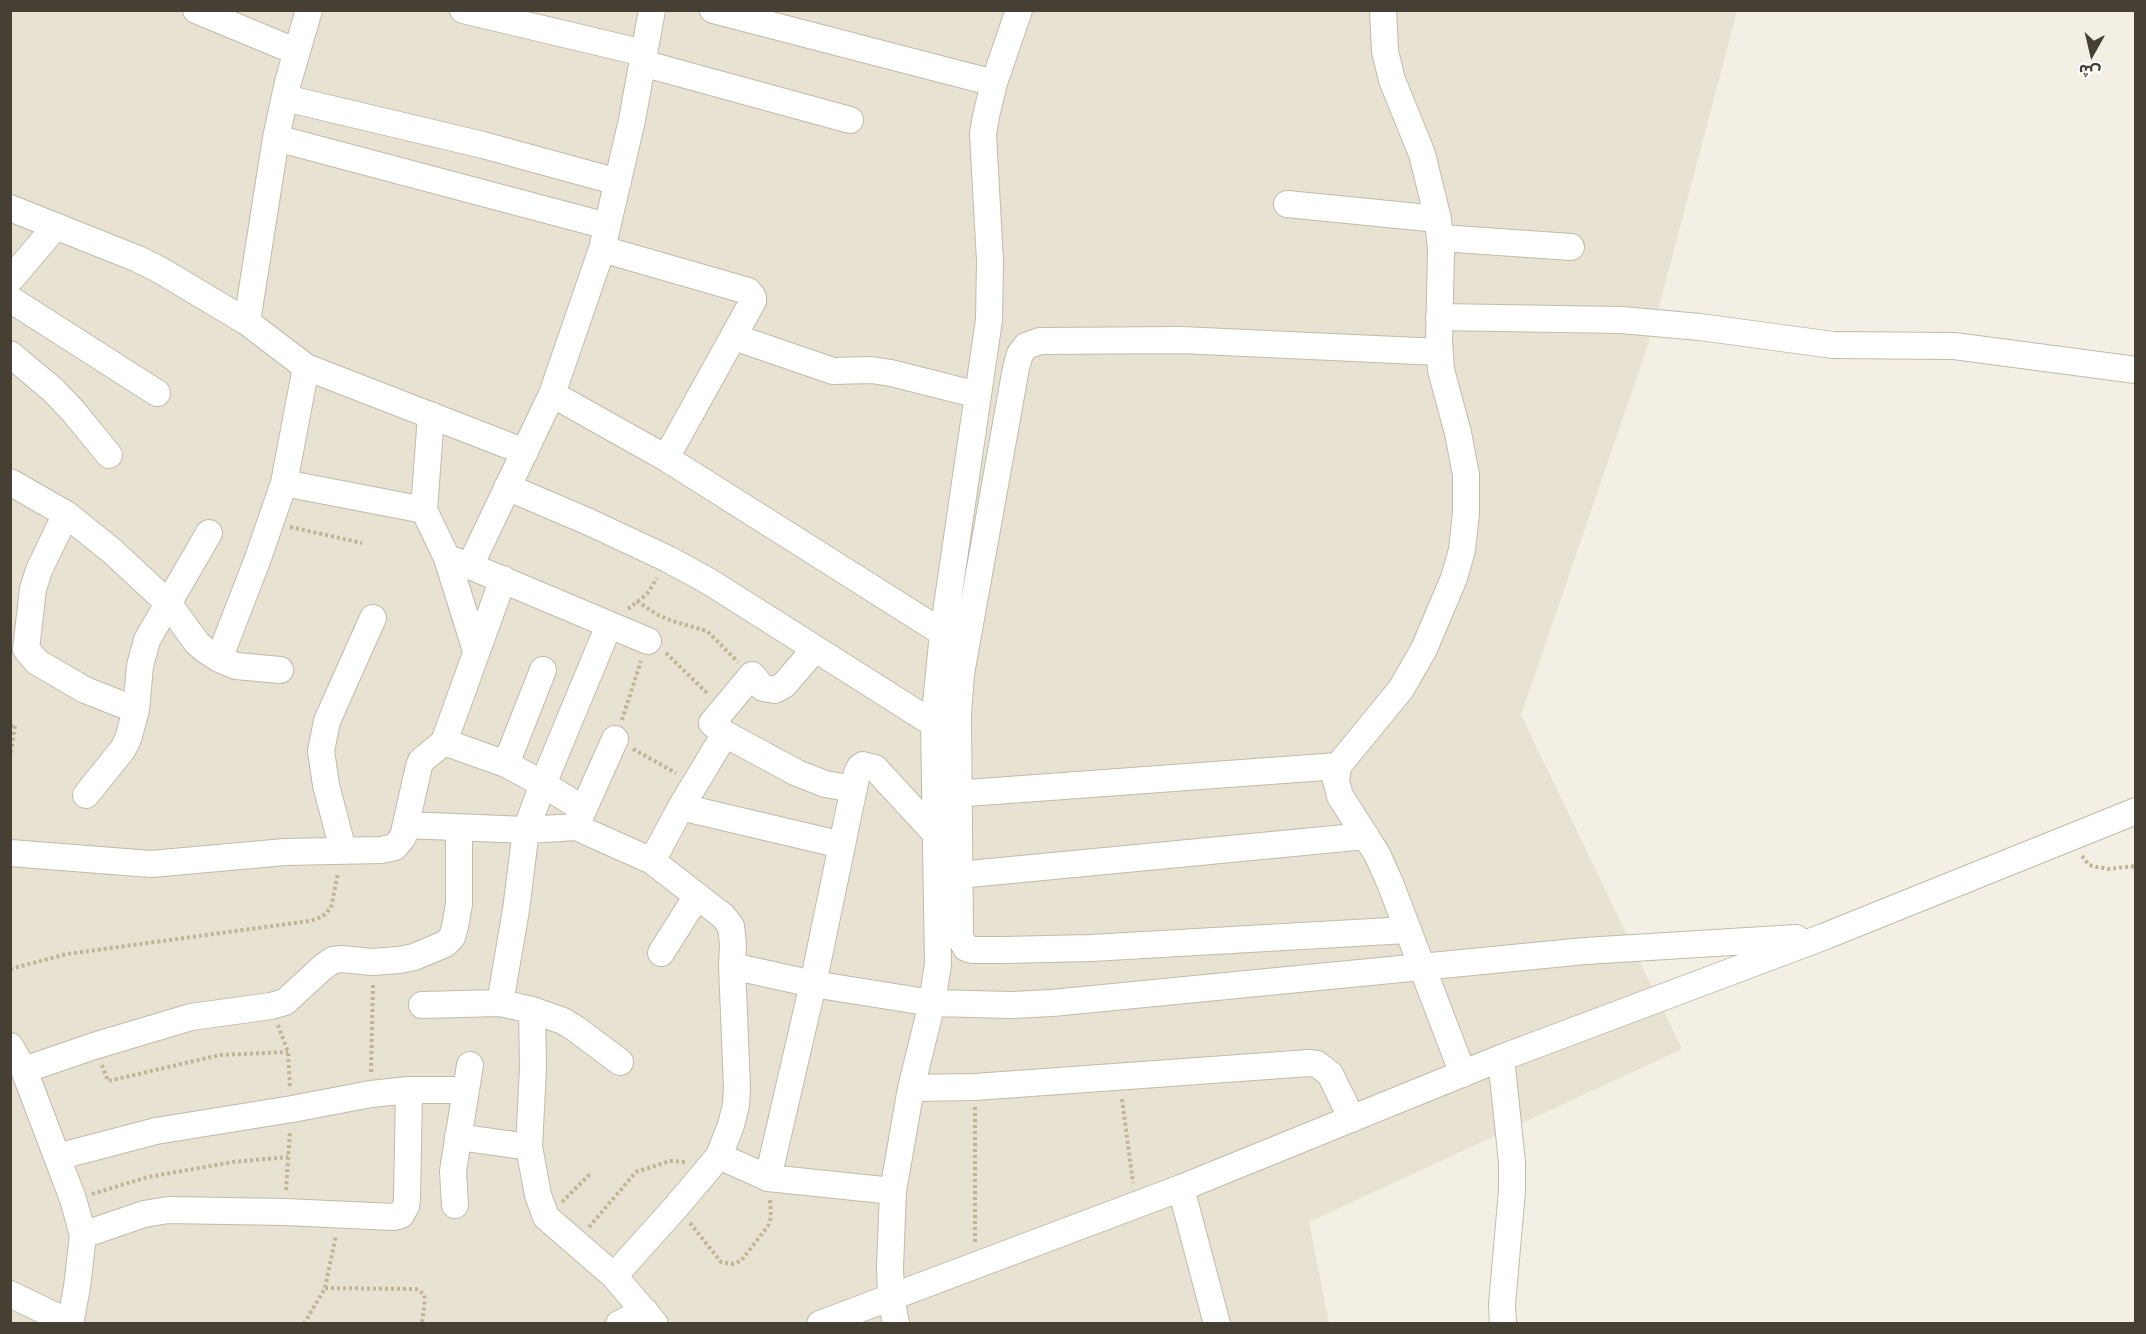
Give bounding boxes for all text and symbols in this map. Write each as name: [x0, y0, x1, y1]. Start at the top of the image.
north arrow: [2062, 24, 2122, 84]
text: ش: [2077, 59, 2102, 84]

